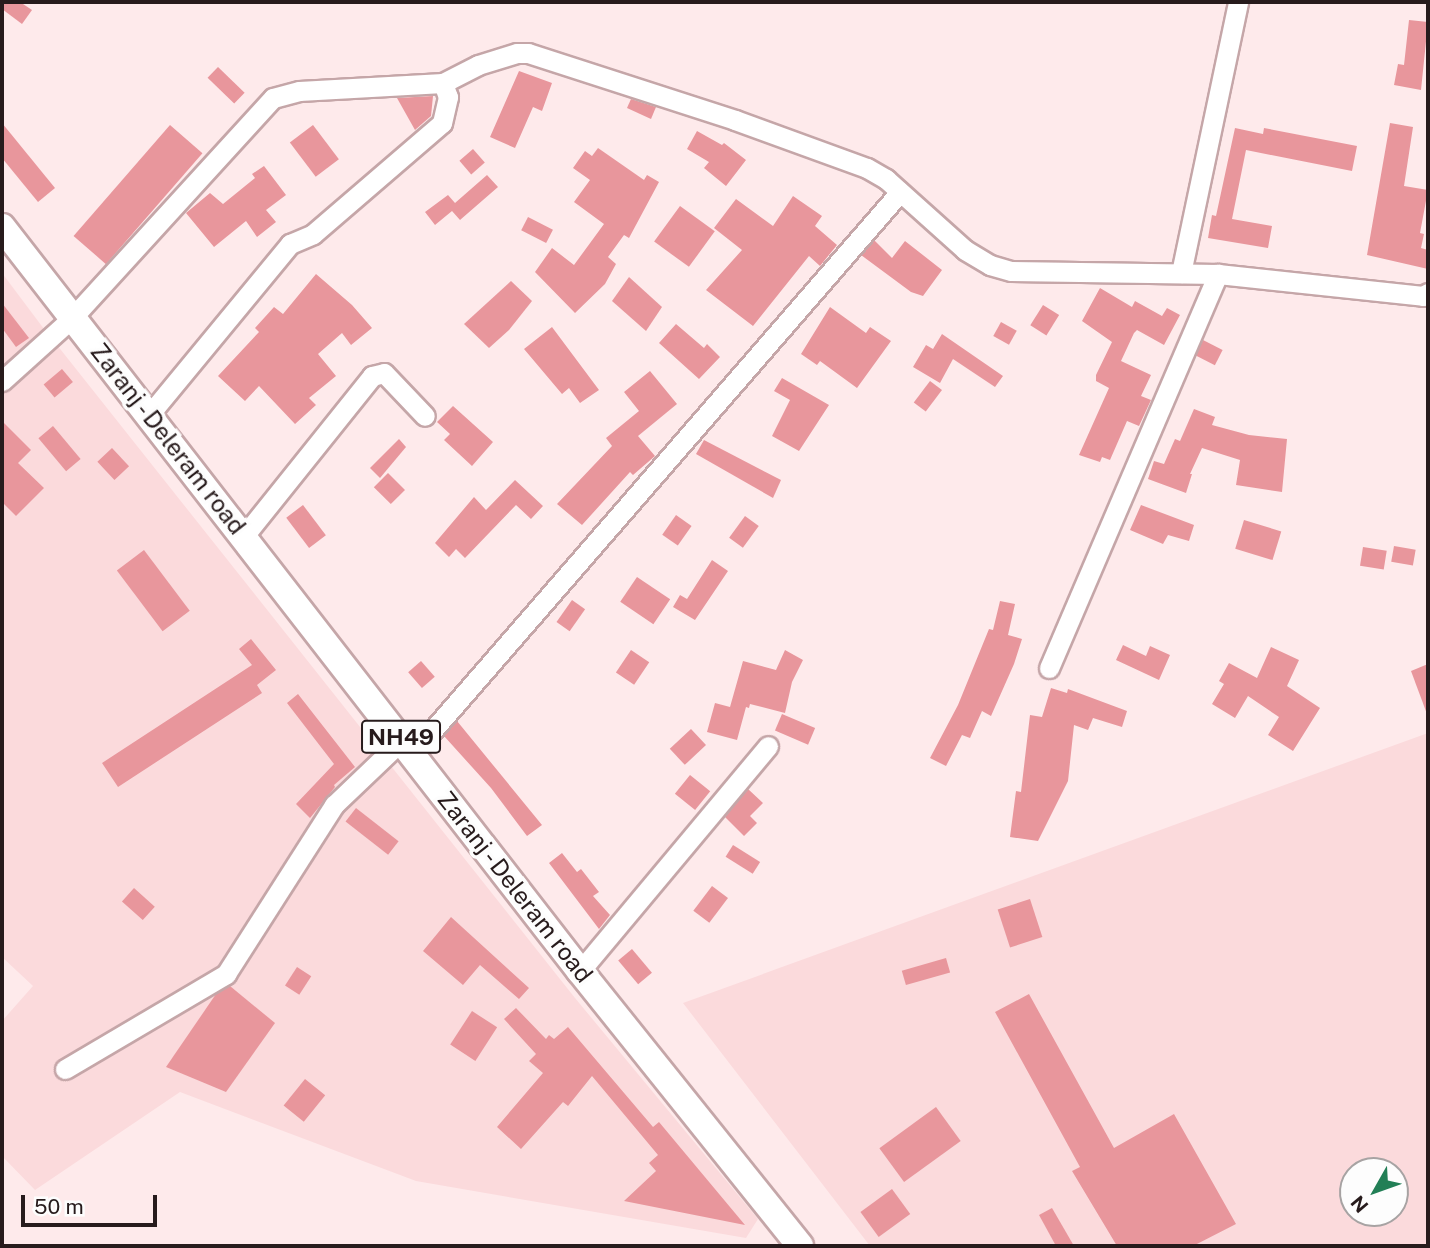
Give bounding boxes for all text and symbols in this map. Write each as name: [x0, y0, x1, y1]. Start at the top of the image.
street label: Zaranj - Deleram road: [82, 335, 254, 543]
road number: NH49: [361, 718, 441, 757]
street label: Zaranj - Deleram road: [429, 783, 601, 991]
north arrow: [1339, 1157, 1409, 1227]
scale bar: [24, 1182, 161, 1226]
text: N: [1346, 1191, 1373, 1217]
text: 50 m: [34, 1194, 84, 1219]

